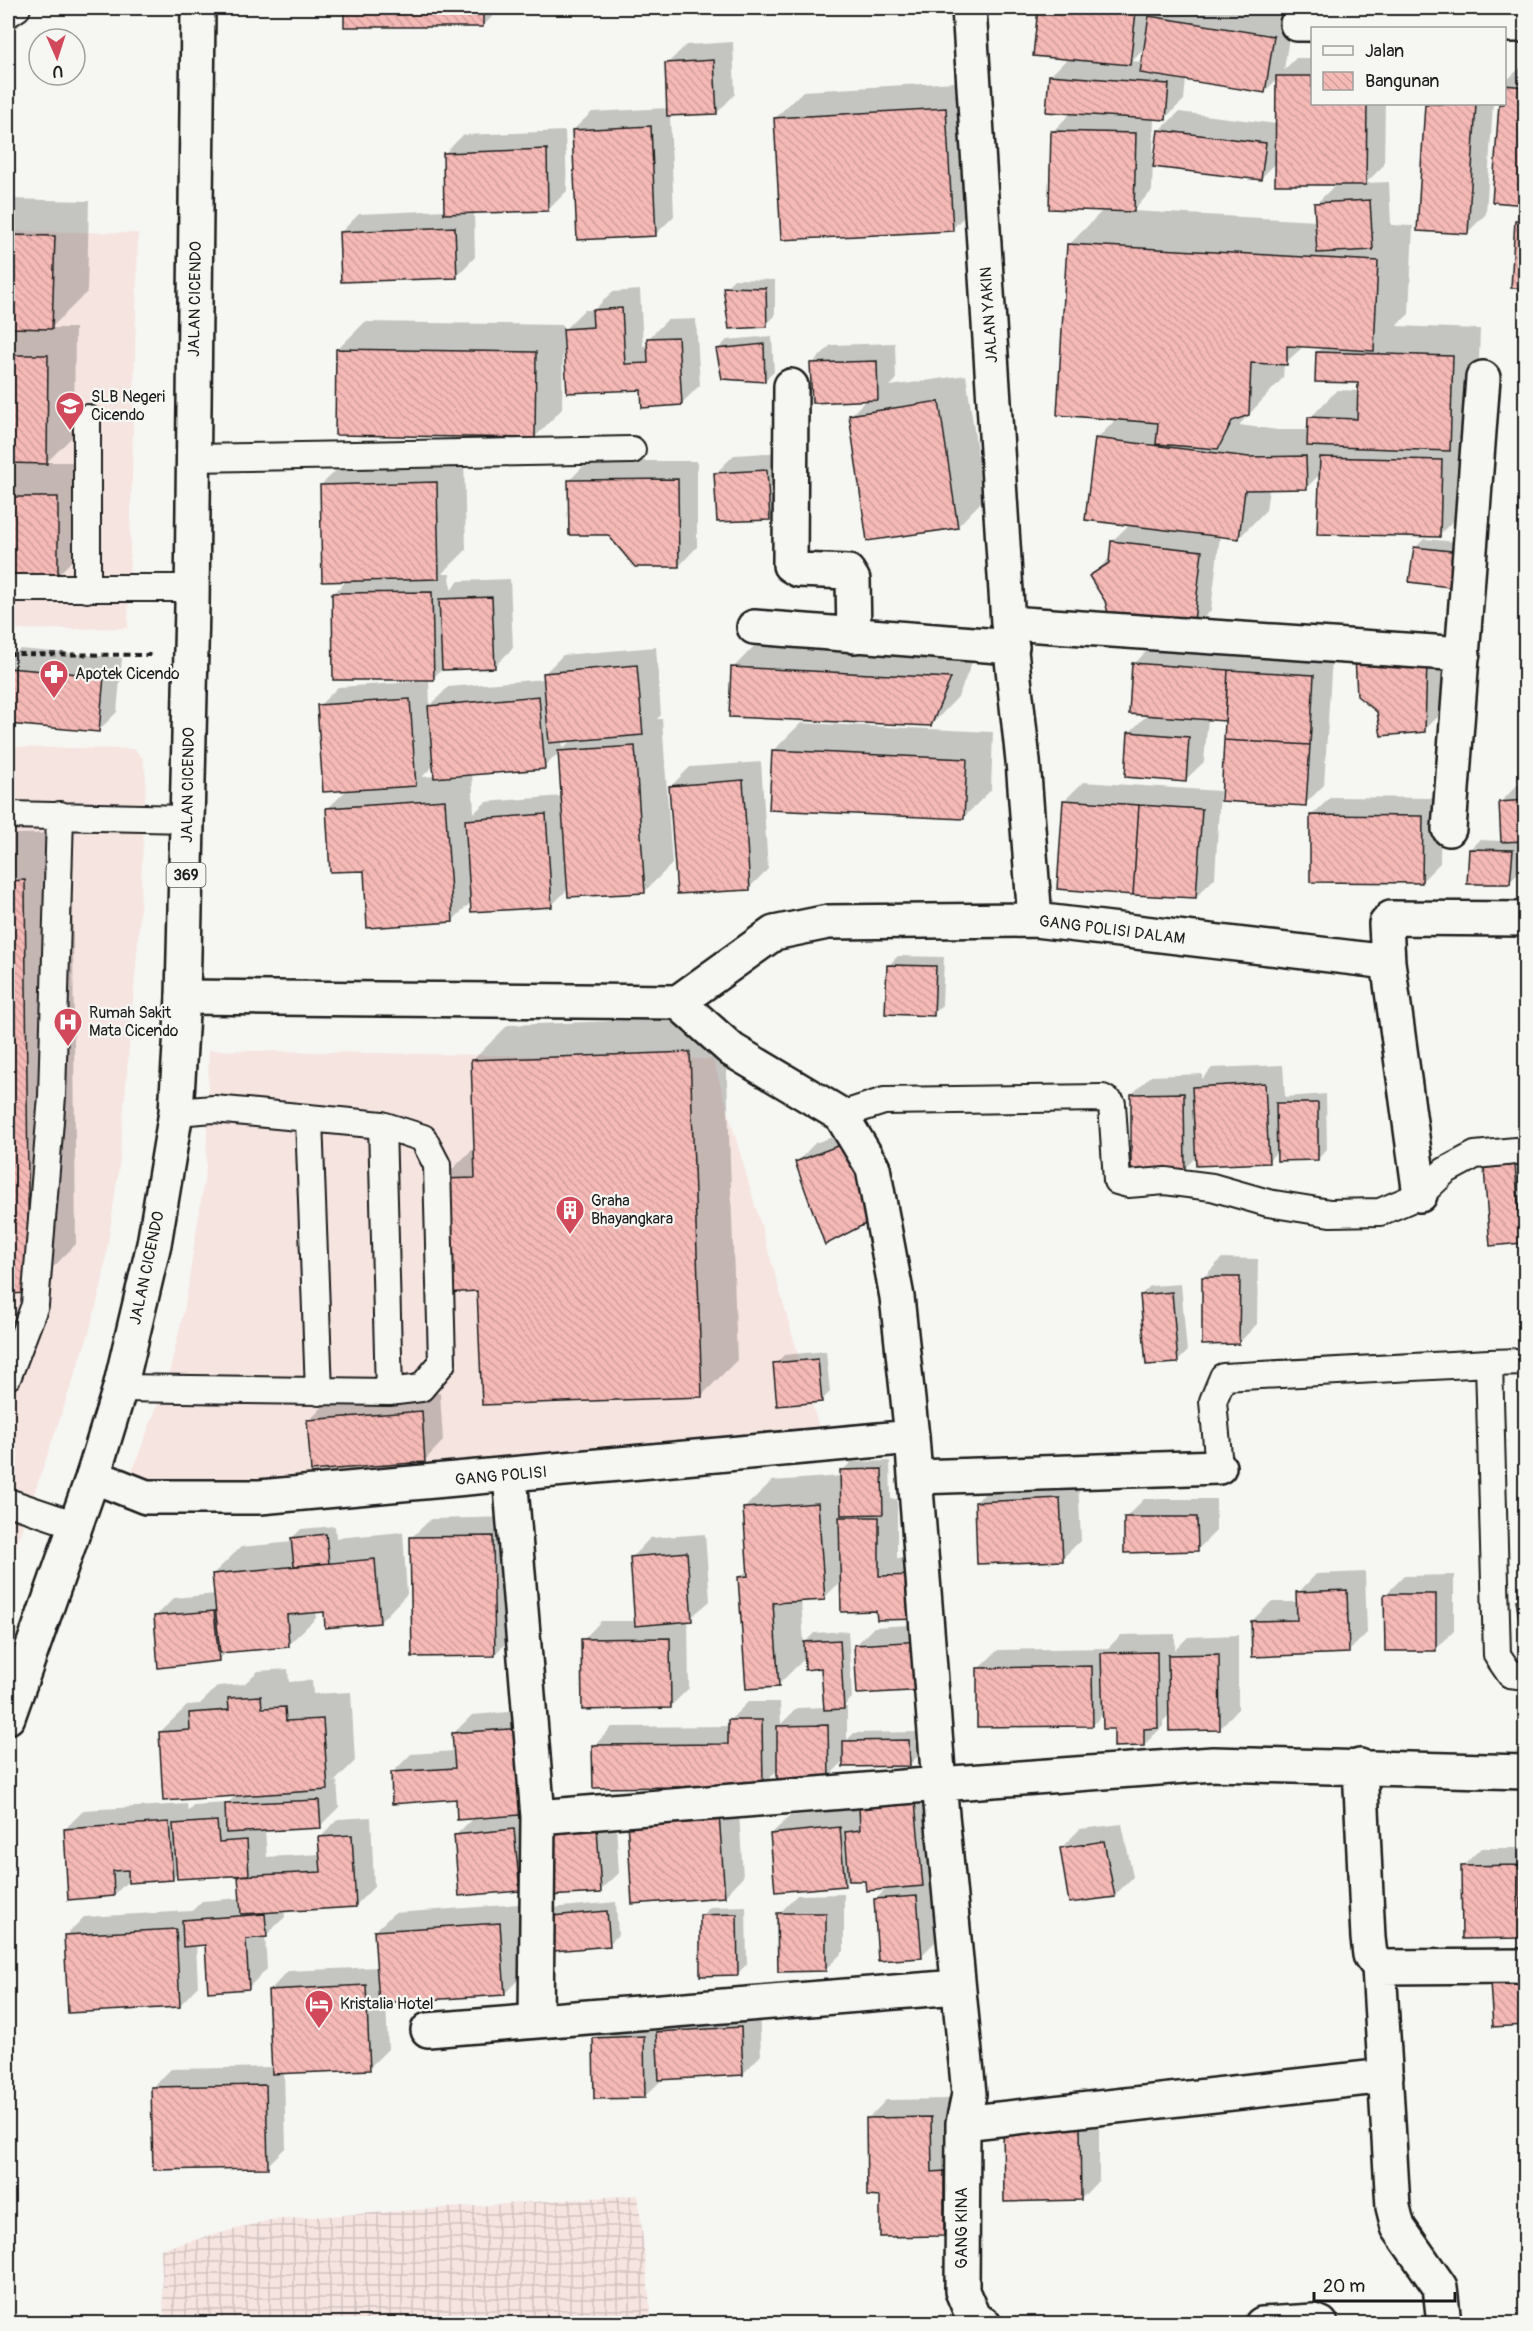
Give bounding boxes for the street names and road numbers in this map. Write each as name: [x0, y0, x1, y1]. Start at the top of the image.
street label: JALAN CICENDO: [184, 241, 206, 357]
street label: JALAN YAKIN: [976, 266, 1002, 364]
street label: JALAN CICENDO: [177, 727, 199, 843]
road number: 369: [166, 863, 206, 887]
street label: GANG POLISI DALAM: [1038, 911, 1186, 949]
street label: JALAN CICENDO: [125, 1209, 169, 1327]
street label: GANG POLISI: [454, 1462, 548, 1490]
street label: GANG KINA: [952, 2187, 972, 2269]

